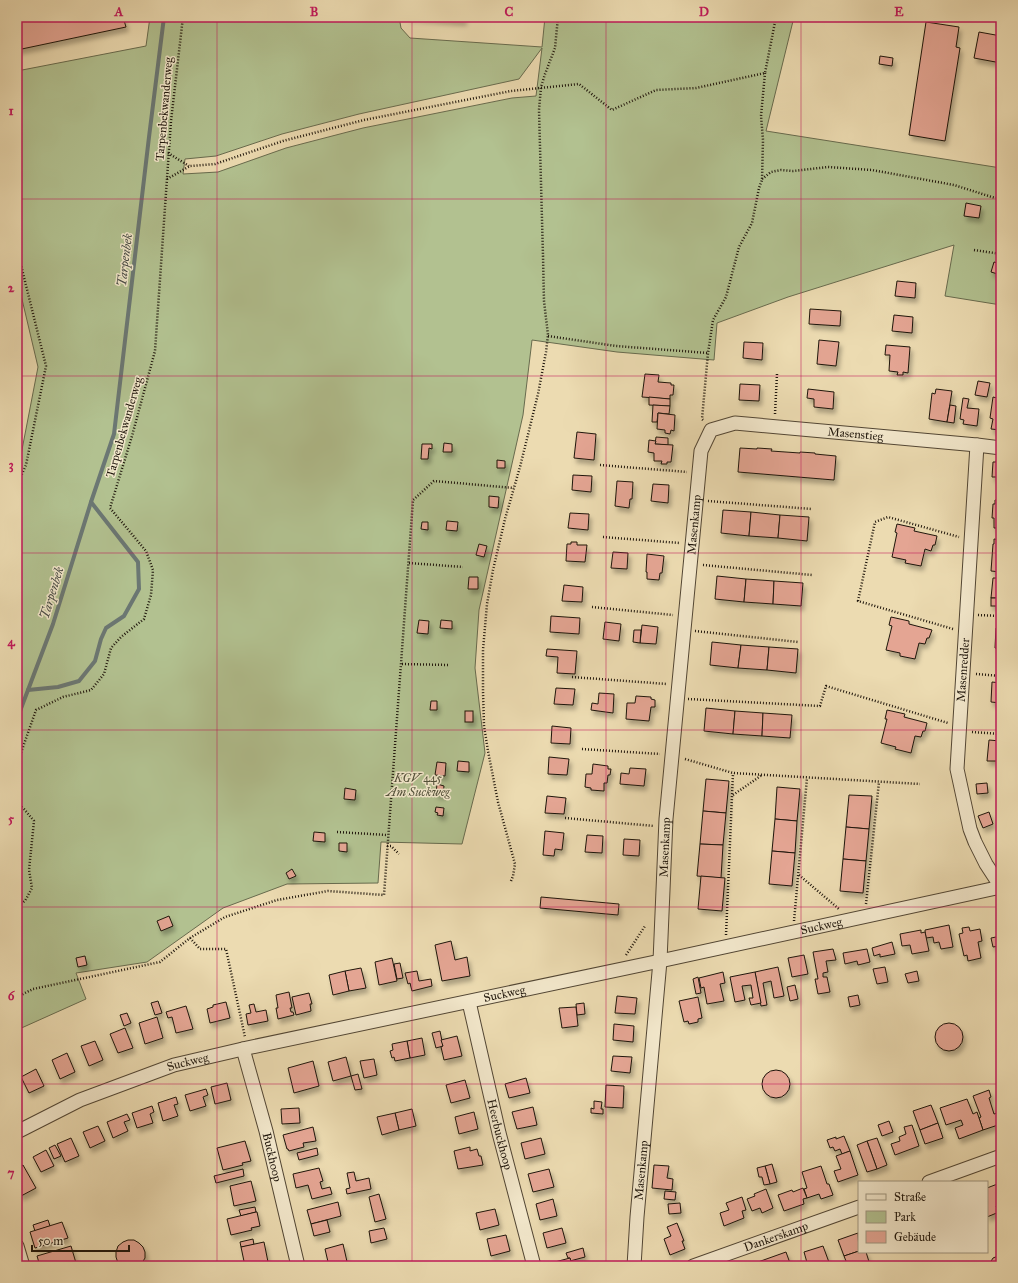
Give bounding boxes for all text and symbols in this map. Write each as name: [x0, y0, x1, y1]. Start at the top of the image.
text: A: [114, 4, 124, 20]
text: B: [310, 4, 319, 20]
text: C: [505, 4, 514, 20]
text: D: [699, 4, 709, 20]
text: E: [894, 4, 904, 20]
street label: Tarpenbekwanderweg: [152, 56, 177, 162]
text: 1: [8, 103, 14, 119]
water label: Tarpenbek: [114, 232, 136, 288]
text: 2: [8, 280, 15, 296]
street label: Tarpenbekwanderweg: [103, 375, 146, 479]
street label: Masenstieg: [827, 424, 884, 444]
text: 3: [8, 457, 14, 473]
street label: Masenkamp: [684, 494, 704, 555]
water label: Tarpenbek: [37, 565, 68, 621]
text: 4: [7, 634, 15, 650]
street label: Masenredder: [954, 637, 972, 703]
park label: KGV 445 Am Suckweg: [384, 771, 451, 799]
text: 5: [8, 811, 15, 827]
street label: Masenkamp: [657, 817, 673, 878]
street label: Suckweg: [799, 915, 844, 937]
street label: Suckweg: [482, 982, 527, 1005]
text: 6: [8, 988, 16, 1004]
street label: Suckweg: [165, 1050, 210, 1074]
street label: Heerbuckhoop: [484, 1098, 515, 1171]
street label: Buckhoop: [260, 1131, 285, 1183]
street label: Masenkamp: [632, 1140, 651, 1201]
text: 7: [8, 1165, 15, 1181]
legend: [858, 1181, 988, 1253]
text: Straße: [894, 1190, 926, 1204]
text: Park: [894, 1210, 916, 1224]
street label: Dankerskamp: [742, 1219, 810, 1254]
scale bar: [32, 1227, 129, 1253]
text: Gebäude: [894, 1230, 936, 1244]
text: 50 m: [38, 1234, 63, 1248]

